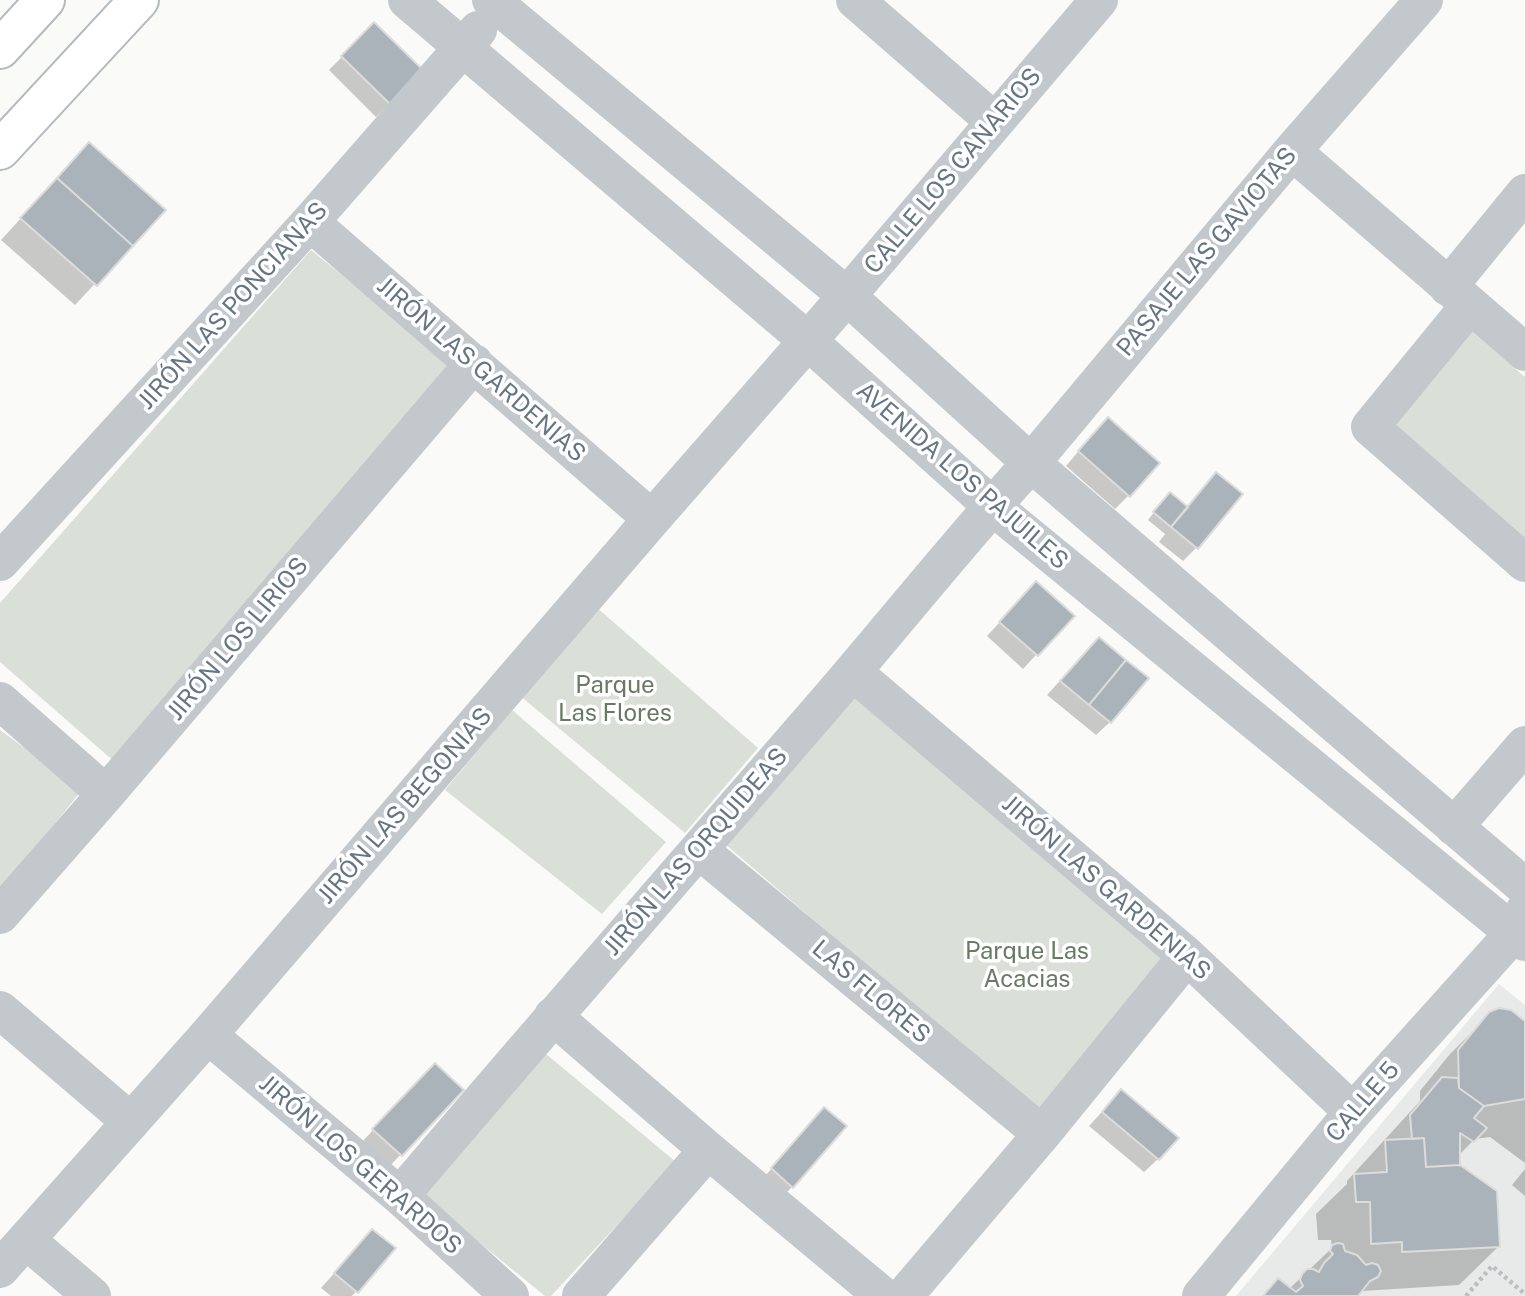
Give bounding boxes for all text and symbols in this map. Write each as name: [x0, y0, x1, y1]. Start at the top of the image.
street label: CALLE LOS CANARIOS: [859, 62, 1047, 280]
street label: PASAJE LAS GAVIOTAS: [1111, 142, 1303, 362]
street label: JIRÓN LAS PONCIANAS: [132, 197, 334, 415]
street label: JIRÓN LAS GARDENIAS: [371, 272, 591, 468]
street label: AVENIDA LOS PAJUILES: [850, 376, 1074, 576]
street label: JIRÓN LOS LIRIOS: [161, 552, 315, 726]
park label: Parque Las Flores: [558, 672, 672, 728]
street label: JIRÓN LAS BEGONIAS: [312, 702, 498, 910]
street label: JIRÓN LAS ORQUIDEAS: [598, 742, 794, 962]
street label: JIRÓN LAS GARDENIAS: [996, 790, 1216, 986]
street label: LAS FLORES: [806, 934, 936, 1050]
park label: Parque Las Acacias: [965, 938, 1089, 994]
street label: CALLE 5: [1320, 1056, 1406, 1148]
street label: JIRÓN LOS GERARDOS: [253, 1069, 467, 1261]

